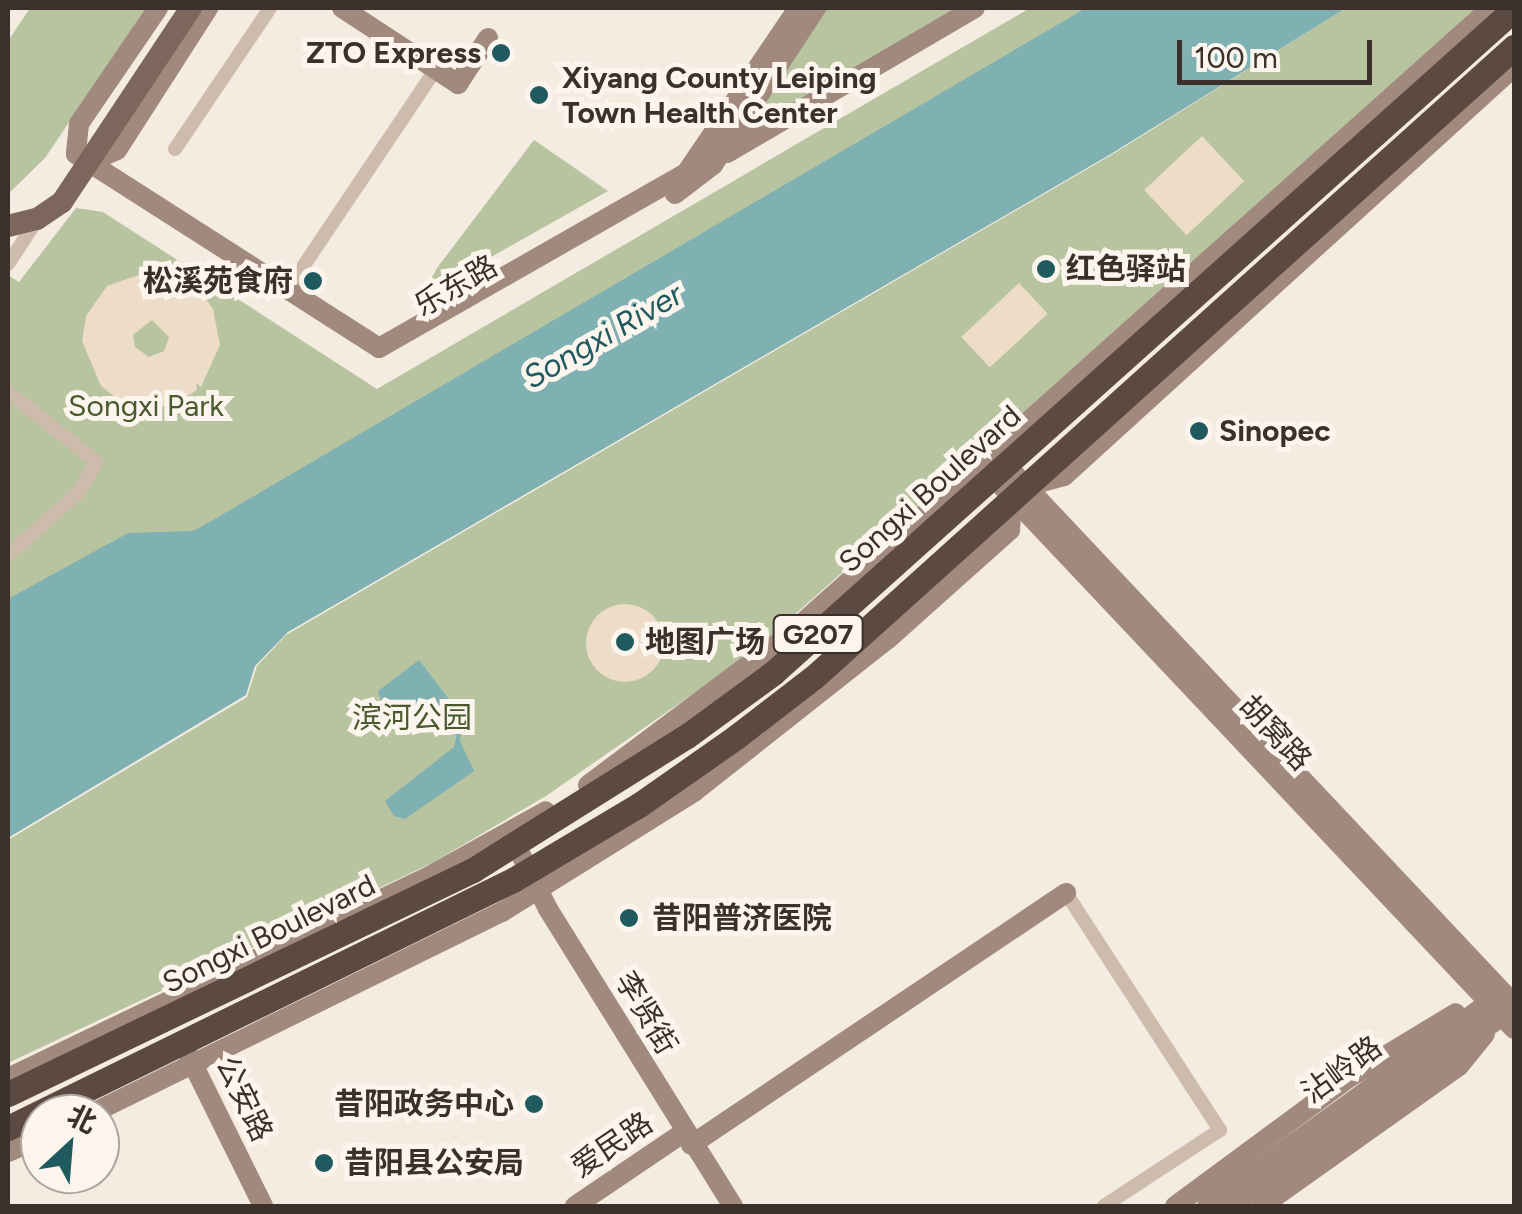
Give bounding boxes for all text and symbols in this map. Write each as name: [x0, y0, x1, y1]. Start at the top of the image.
scale bar: [1182, 20, 1377, 82]
place label: ZTO Express: [306, 35, 481, 71]
text: 100 m: [1194, 39, 1278, 76]
marker: ZTO Express: [490, 42, 512, 64]
place label: Xiyang County Leiping Town Health Center: [562, 60, 877, 130]
marker: Xiyang County Leiping Town Health Center: [526, 82, 552, 108]
street label: 乐东路: [408, 248, 504, 324]
place label: 红色驿站: [1066, 251, 1186, 287]
marker: 红色驿站: [1035, 258, 1057, 280]
place label: 松溪苑食府: [143, 263, 293, 299]
marker: 松溪苑食府: [302, 270, 324, 292]
water label: Songxi River: [517, 275, 689, 397]
park label: Songxi Park: [68, 388, 224, 424]
street label: Songxi Boulevard: [832, 398, 1028, 580]
place label: Sinopec: [1219, 413, 1331, 449]
marker: Sinopec: [1188, 420, 1210, 442]
road number: G207: [770, 611, 866, 657]
place label: 地图广场: [645, 624, 765, 660]
marker: 地图广场: [614, 631, 636, 653]
street label: 胡窝路: [1231, 688, 1319, 778]
park label: 滨河公园: [352, 700, 472, 736]
street label: Songxi Boulevard: [157, 867, 381, 1001]
place label: 昔阳普济医院: [652, 900, 832, 936]
marker: 昔阳普济医院: [616, 905, 642, 931]
street label: 李贤街: [607, 965, 685, 1061]
street label: 沾岭路: [1295, 1029, 1389, 1111]
street label: 公安路: [208, 1051, 280, 1147]
place label: 昔阳政务中心: [334, 1086, 514, 1122]
marker: 昔阳政务中心: [523, 1093, 545, 1115]
north arrow: [20, 1094, 120, 1194]
text: 北: [62, 1097, 102, 1140]
street label: 爱民路: [565, 1105, 659, 1185]
place label: 昔阳县公安局: [344, 1145, 524, 1181]
marker: 昔阳县公安局: [313, 1152, 335, 1174]

